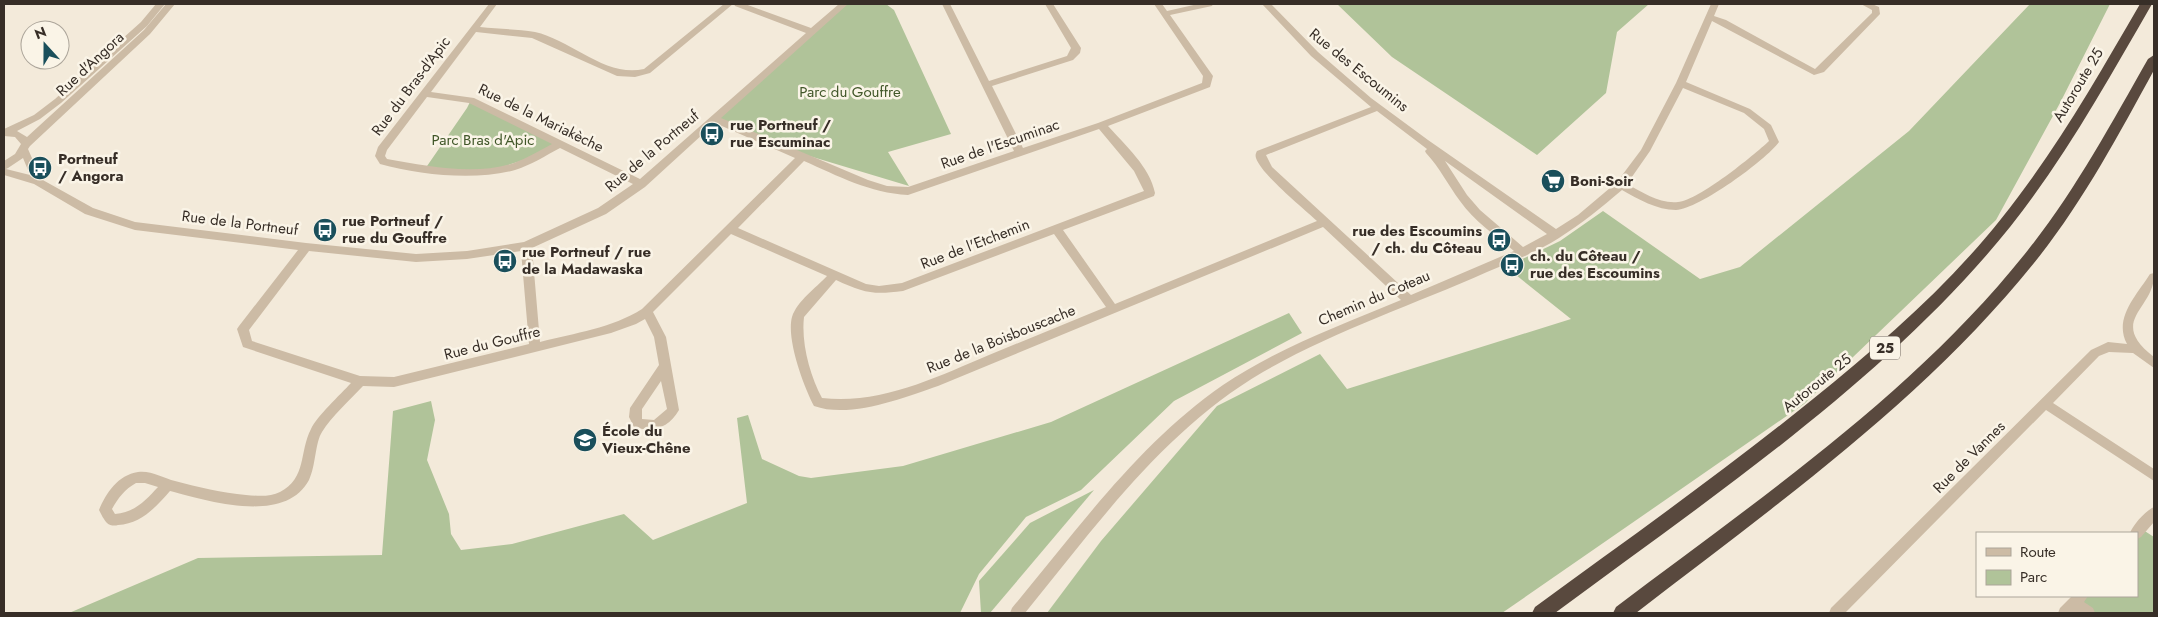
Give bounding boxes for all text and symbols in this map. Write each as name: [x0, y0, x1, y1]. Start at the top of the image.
north arrow: [20, 20, 70, 70]
text: N: [32, 22, 49, 44]
street label: Rue des Escoumins: [1305, 23, 1413, 117]
street label: Rue d'Angora: [51, 27, 129, 101]
street label: Rue du Bras-d'Apic: [366, 32, 456, 140]
street label: Autoroute 25: [2047, 44, 2109, 126]
street label: Rue de la Mariakèche: [475, 78, 608, 158]
park label: Parc du Gouffre: [799, 81, 901, 103]
street label: Rue de la Portneuf: [600, 105, 704, 197]
street label: Rue de l'Escuminac: [938, 113, 1062, 175]
place label: rue Portneuf / rue Escuminac: [730, 114, 831, 153]
bus stop icon: rue Portneuf / rue Escuminac: [699, 121, 725, 147]
park label: Parc Bras d'Apic: [432, 129, 534, 151]
place label: Portneuf / Angora: [58, 148, 124, 187]
bus stop icon: Portneuf / Angora: [27, 155, 53, 181]
supermarket icon: Boni-Soir: [1540, 168, 1566, 194]
place label: Boni-Soir: [1570, 170, 1634, 192]
street label: Rue de la Portneuf: [181, 205, 300, 241]
place label: rue Portneuf / rue du Gouffre: [342, 210, 447, 249]
street label: Rue de l'Etchemin: [917, 213, 1033, 275]
bus stop icon: rue Portneuf / rue du Gouffre: [312, 217, 338, 243]
place label: rue des Escoumins / ch. du Côteau: [1352, 220, 1482, 259]
bus stop icon: rue des Escoumins / ch. du Côteau: [1486, 227, 1512, 253]
place label: rue Portneuf / rue de la Madawaska: [522, 241, 651, 280]
place label: ch. du Côteau / rue des Escoumins: [1530, 245, 1660, 284]
bus stop icon: rue Portneuf / rue de la Madawaska: [492, 248, 518, 274]
bus stop icon: ch. du Côteau / rue des Escoumins: [1499, 252, 1525, 278]
street label: Chemin du Coteau: [1315, 264, 1433, 332]
street label: Rue de la Boisbouscache: [923, 299, 1079, 379]
street label: Rue du Gouffre: [442, 320, 543, 366]
road number: 25: [1870, 336, 1900, 359]
street label: Autoroute 25: [1778, 348, 1856, 418]
street label: Rue de Vannes: [1928, 416, 2010, 498]
place label: École du Vieux-Chêne: [601, 420, 691, 459]
school or university icon: École du Vieux-Chêne: [572, 427, 598, 453]
legend: [1976, 532, 2138, 597]
text: Route: [2020, 541, 2056, 563]
text: Parc: [2020, 566, 2047, 588]

